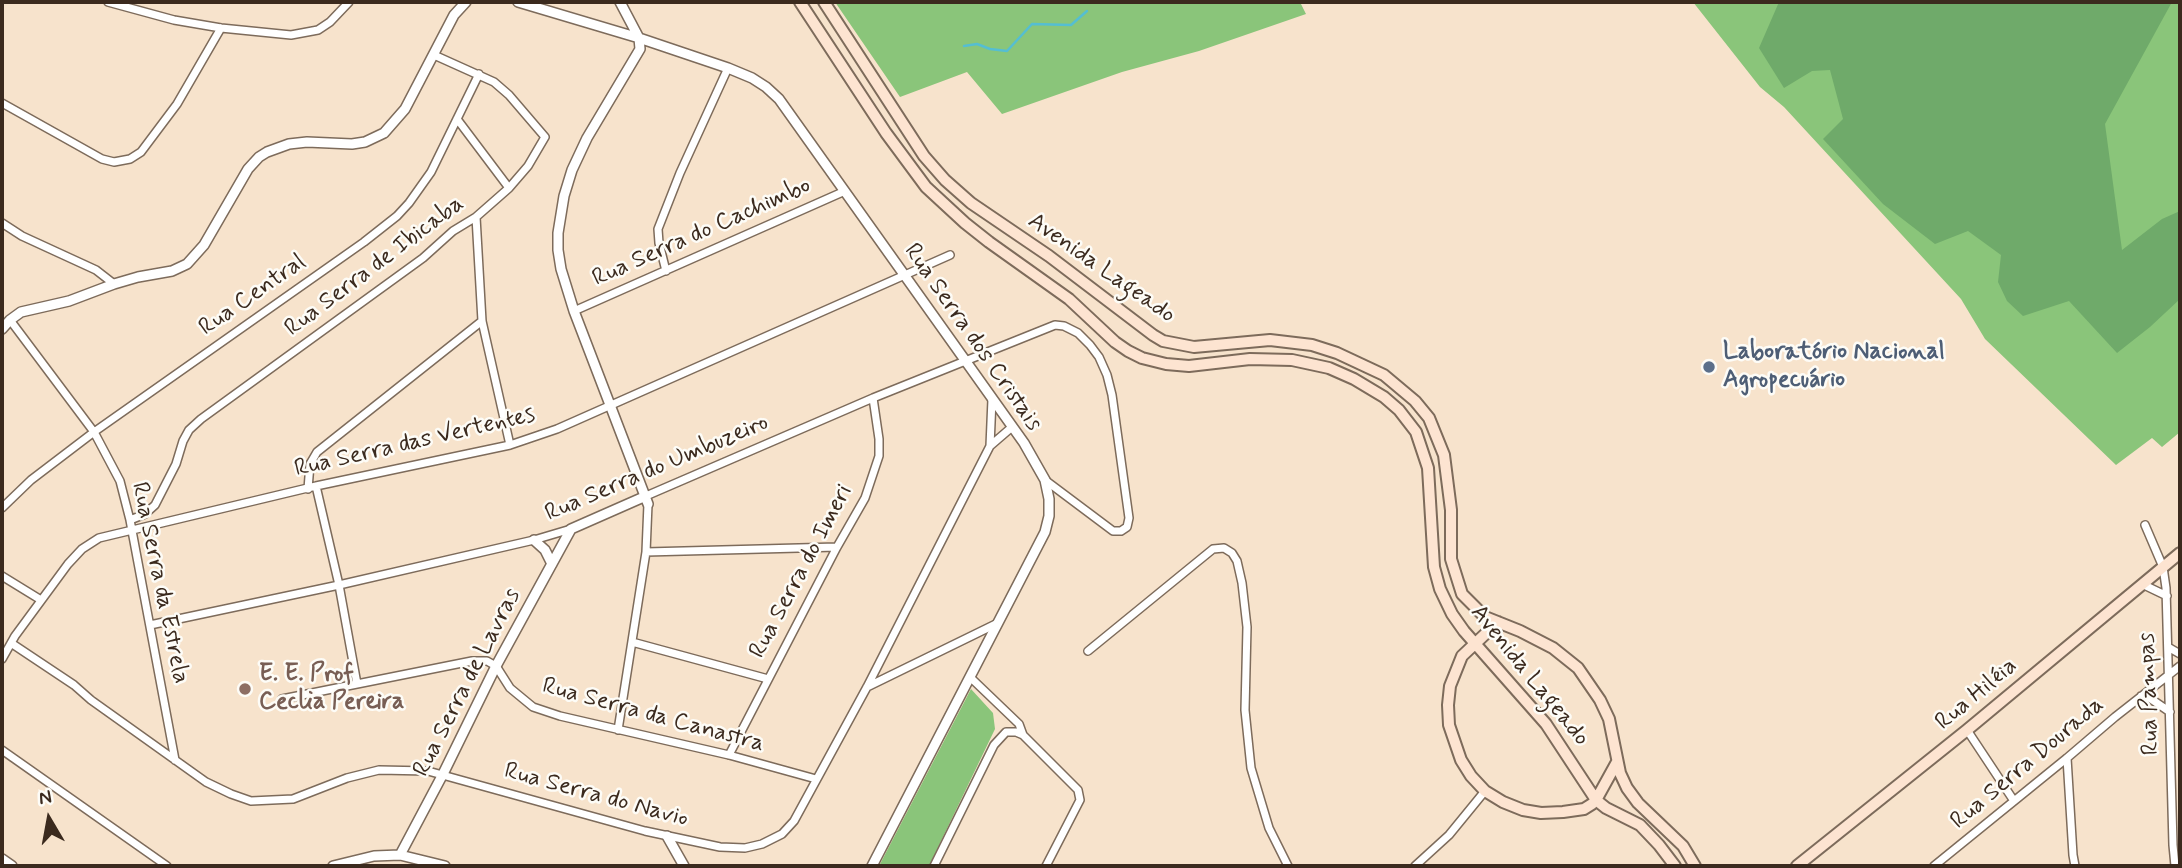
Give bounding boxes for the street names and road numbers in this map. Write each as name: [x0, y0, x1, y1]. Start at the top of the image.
street label: Rua Serra do Cachimbo: [588, 172, 816, 294]
street label: Rua Serra de Ibicaba: [280, 190, 470, 344]
street label: Avenida Lageado: [1022, 207, 1180, 331]
street label: Rua Serra dos Cristais: [896, 239, 1048, 437]
street label: Rua Central: [194, 249, 312, 343]
street label: Rua Serra das Vertentes: [292, 401, 538, 485]
street label: Rua Serra do Umbuzeiro: [541, 409, 773, 529]
street label: Rua Serra da Estrela: [124, 480, 194, 686]
street label: Rua Serra do Imeri: [744, 480, 860, 664]
street label: Rua Serra de Lavras: [408, 584, 528, 782]
street label: Avenida Lageado: [1463, 600, 1595, 752]
street label: Rua Pampas: [2133, 632, 2167, 756]
street label: Rua Hiléia: [1930, 653, 2024, 737]
street label: Rua Serra da Canastra: [539, 672, 767, 760]
street label: Rua Serra Dourada: [1946, 692, 2110, 836]
street label: Rua Serra do Navio: [501, 758, 691, 834]

